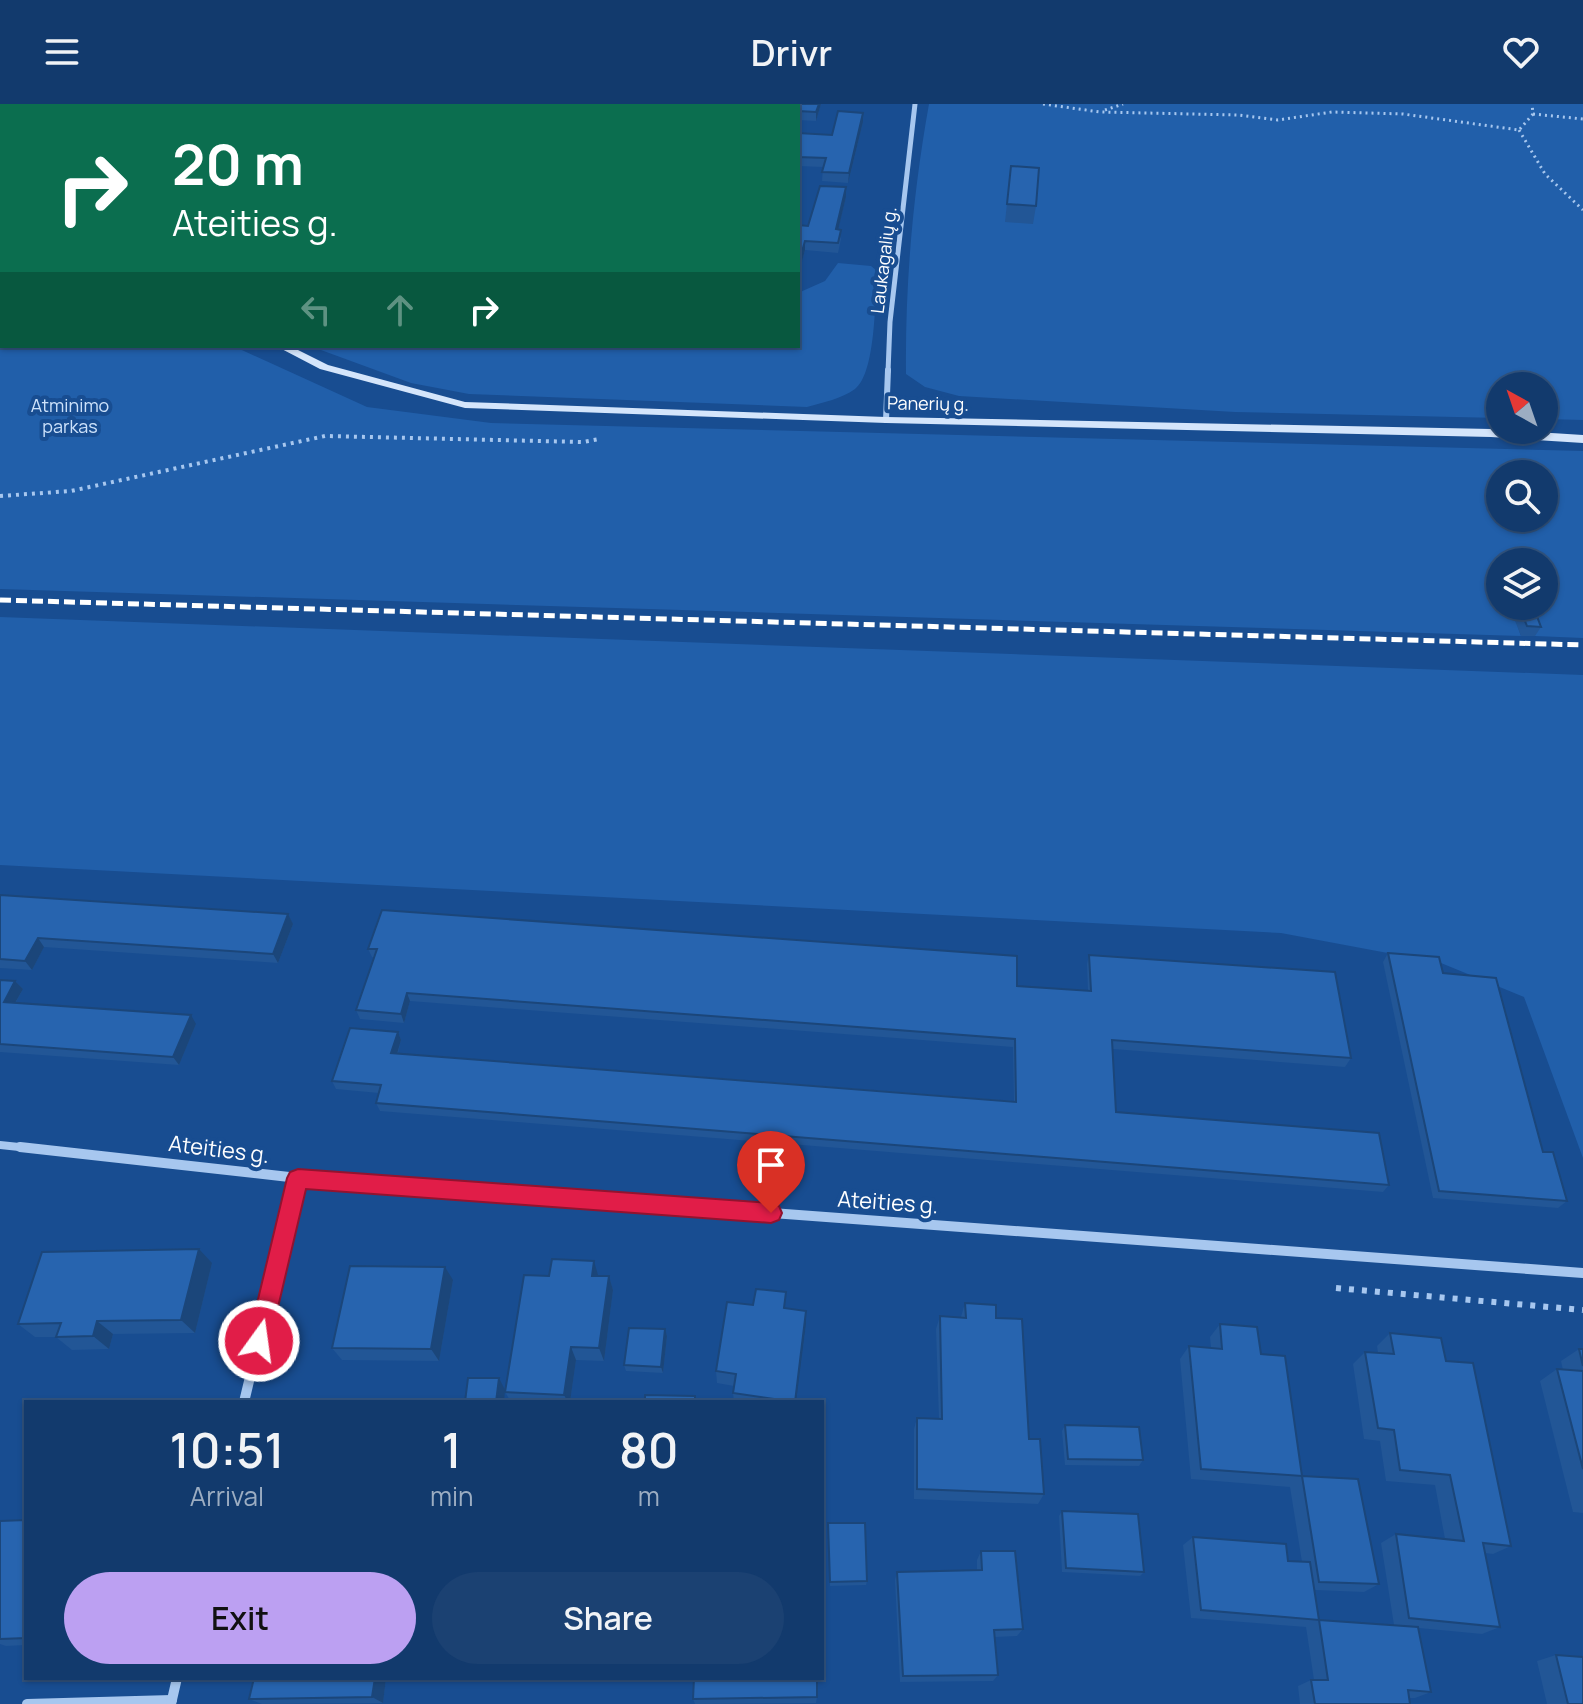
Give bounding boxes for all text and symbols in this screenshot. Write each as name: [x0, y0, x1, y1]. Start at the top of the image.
text: Drivr: [751, 28, 832, 77]
icon: menu: [40, 30, 84, 74]
icon: heart: [1499, 30, 1543, 74]
text: 20 m: [172, 125, 304, 202]
icon: right: [40, 136, 144, 240]
text: Ateities g.: [172, 198, 338, 247]
street label: Laukagalių g.: [865, 205, 901, 315]
icon: left: [294, 288, 338, 332]
icon: ahead: [378, 288, 422, 332]
icon: right: [462, 288, 506, 332]
north arrow: [1486, 372, 1558, 444]
map controls: [1486, 372, 1558, 620]
street label: Panerių g.: [887, 390, 969, 416]
park label: Atminimo parkas: [31, 393, 109, 438]
button: search: [1486, 460, 1558, 532]
button: layers: [1486, 548, 1558, 620]
street label: Ateities g.: [167, 1128, 271, 1170]
pin: [737, 1131, 805, 1213]
icon: arrive: [749, 1143, 793, 1187]
street label: Ateities g.: [836, 1184, 940, 1220]
position arrow: [217, 1299, 301, 1383]
text: 10:51: [169, 1417, 285, 1482]
text: 1: [442, 1417, 462, 1482]
text: 80: [619, 1417, 679, 1482]
text: Arrival: [190, 1478, 264, 1514]
text: min: [430, 1478, 473, 1514]
text: m: [638, 1478, 660, 1514]
button: Exit: [64, 1572, 416, 1664]
button: Share: [432, 1572, 784, 1664]

